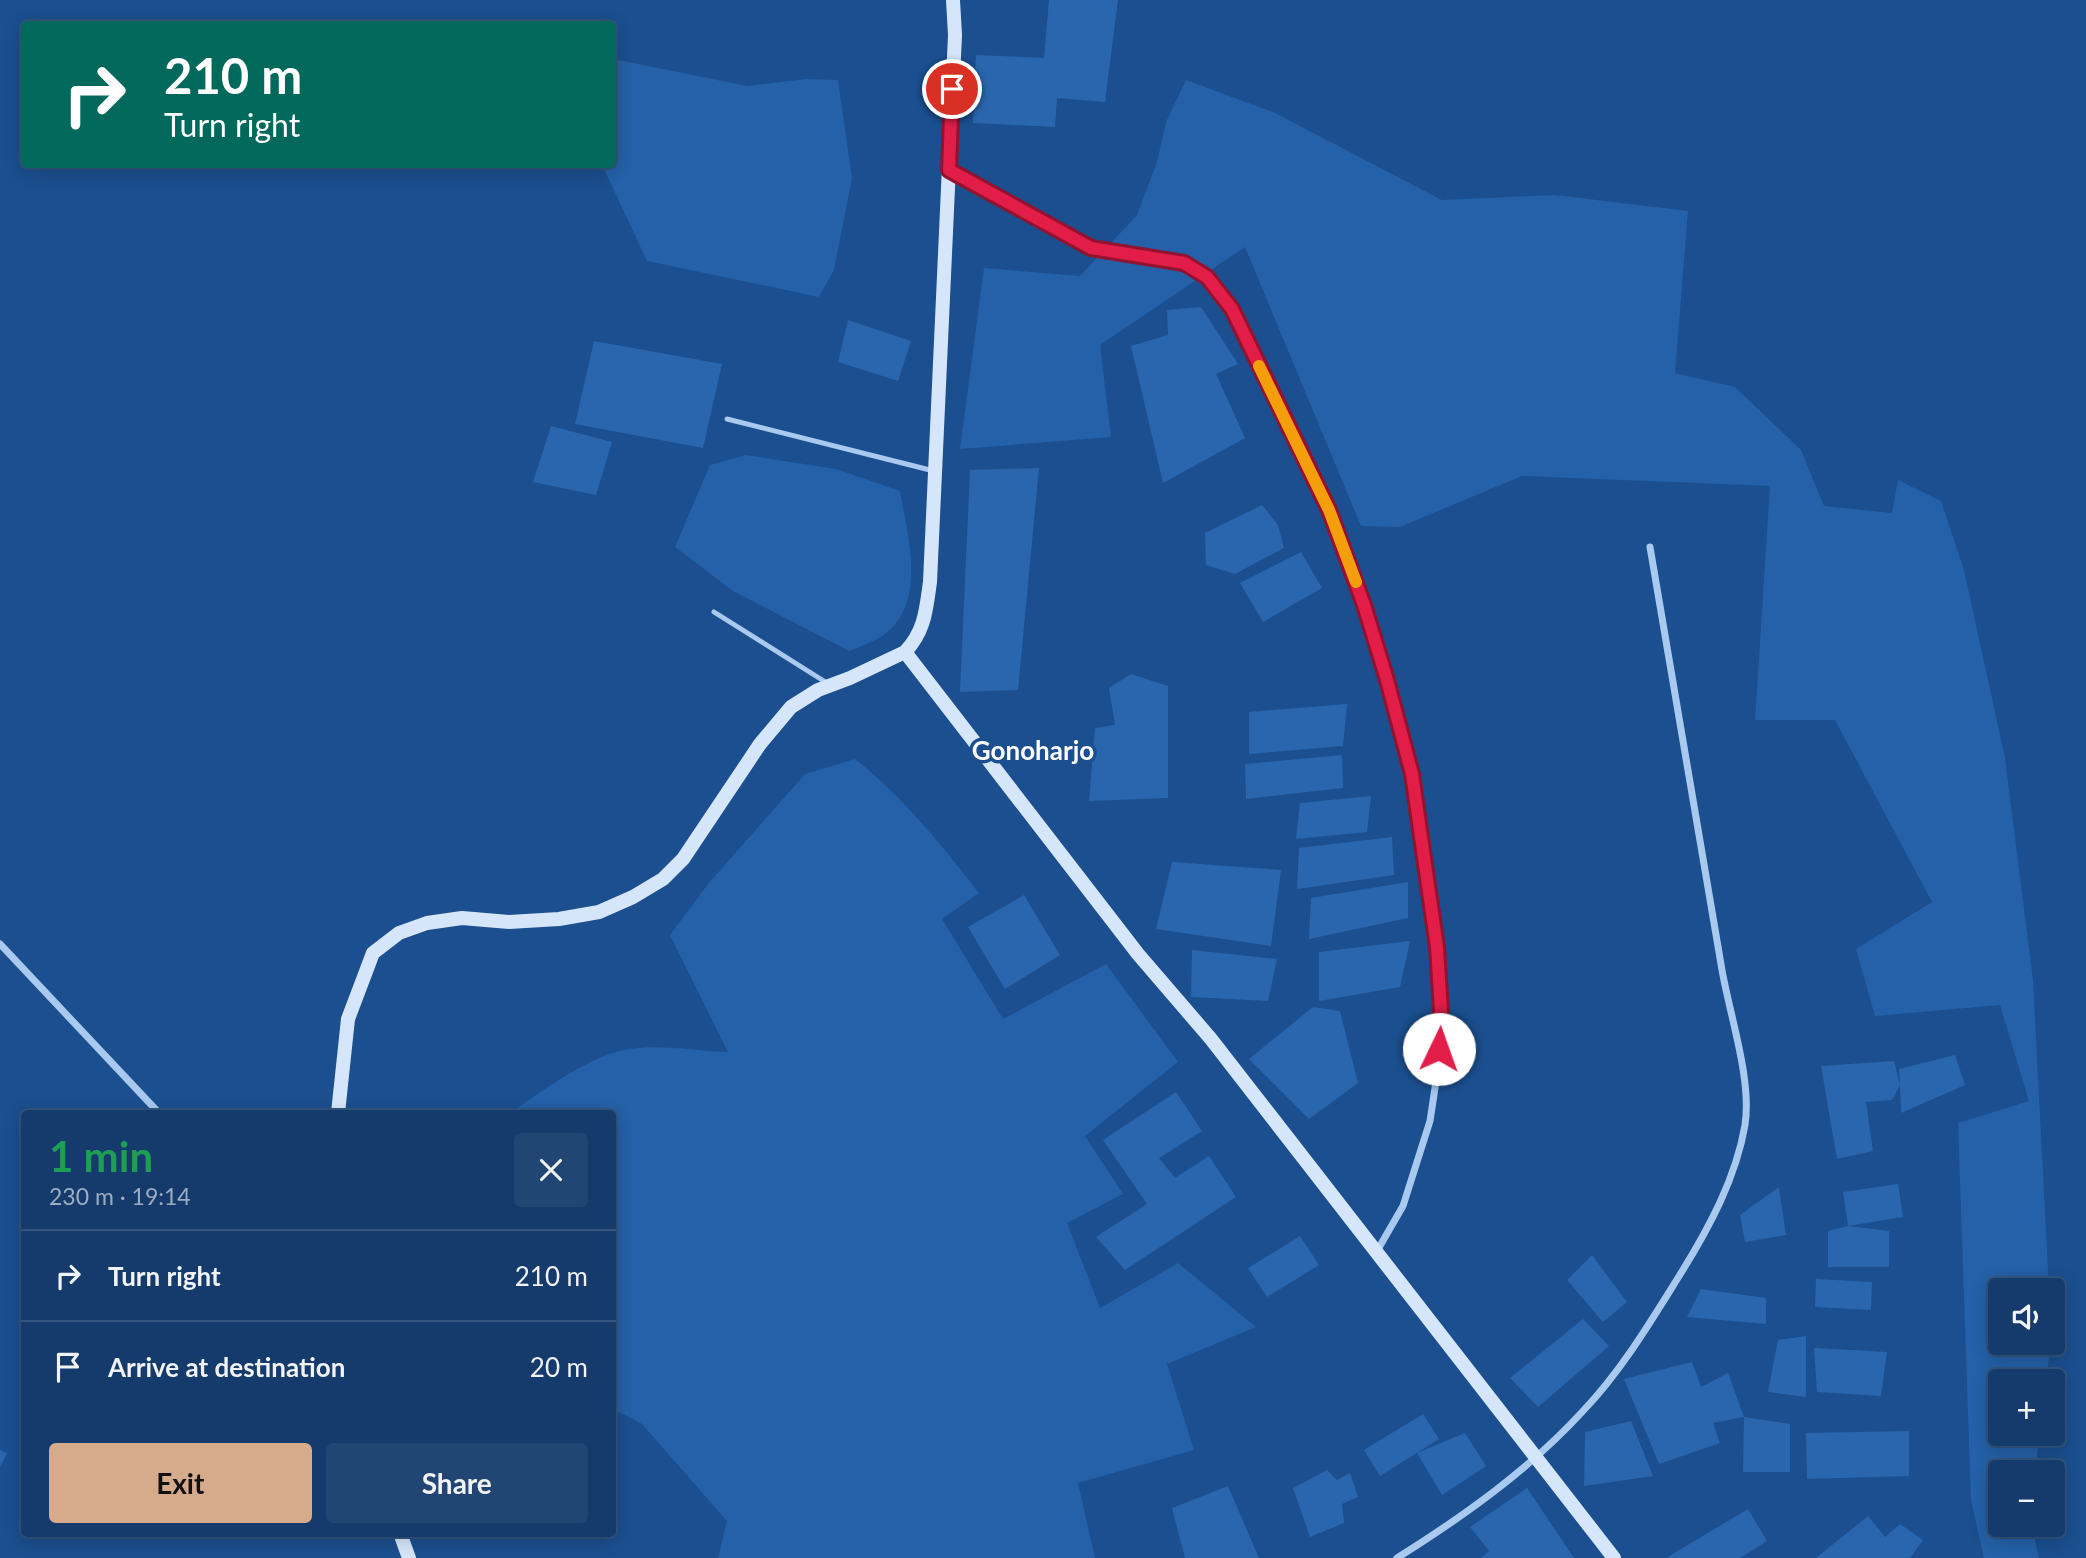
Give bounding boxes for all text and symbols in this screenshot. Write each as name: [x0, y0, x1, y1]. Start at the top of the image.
text: 210 m: [164, 46, 302, 104]
icon: right: [49, 49, 140, 140]
pin: [922, 59, 982, 119]
icon: arrive: [933, 70, 971, 108]
text: Turn right: [164, 105, 300, 144]
district label: Gonoharjo: [972, 734, 1094, 766]
position arrow: [1402, 1012, 1476, 1086]
text: 1 min: [49, 1131, 153, 1181]
button: close: [514, 1133, 588, 1207]
text: 230 m · 19:14: [49, 1182, 191, 1210]
icon: right: [49, 1257, 87, 1295]
text: Turn right: [108, 1260, 221, 1292]
text: 210 m: [515, 1260, 588, 1292]
map controls: [1988, 1278, 2065, 1537]
button: sound: [1988, 1278, 2065, 1355]
icon: arrive: [49, 1348, 87, 1386]
text: Arrive at destination: [108, 1351, 345, 1383]
text: 20 m: [530, 1351, 588, 1383]
button: +: [1988, 1369, 2065, 1446]
button: Exit: [49, 1443, 312, 1523]
button: Share: [326, 1443, 588, 1523]
button: −: [1988, 1460, 2065, 1537]

